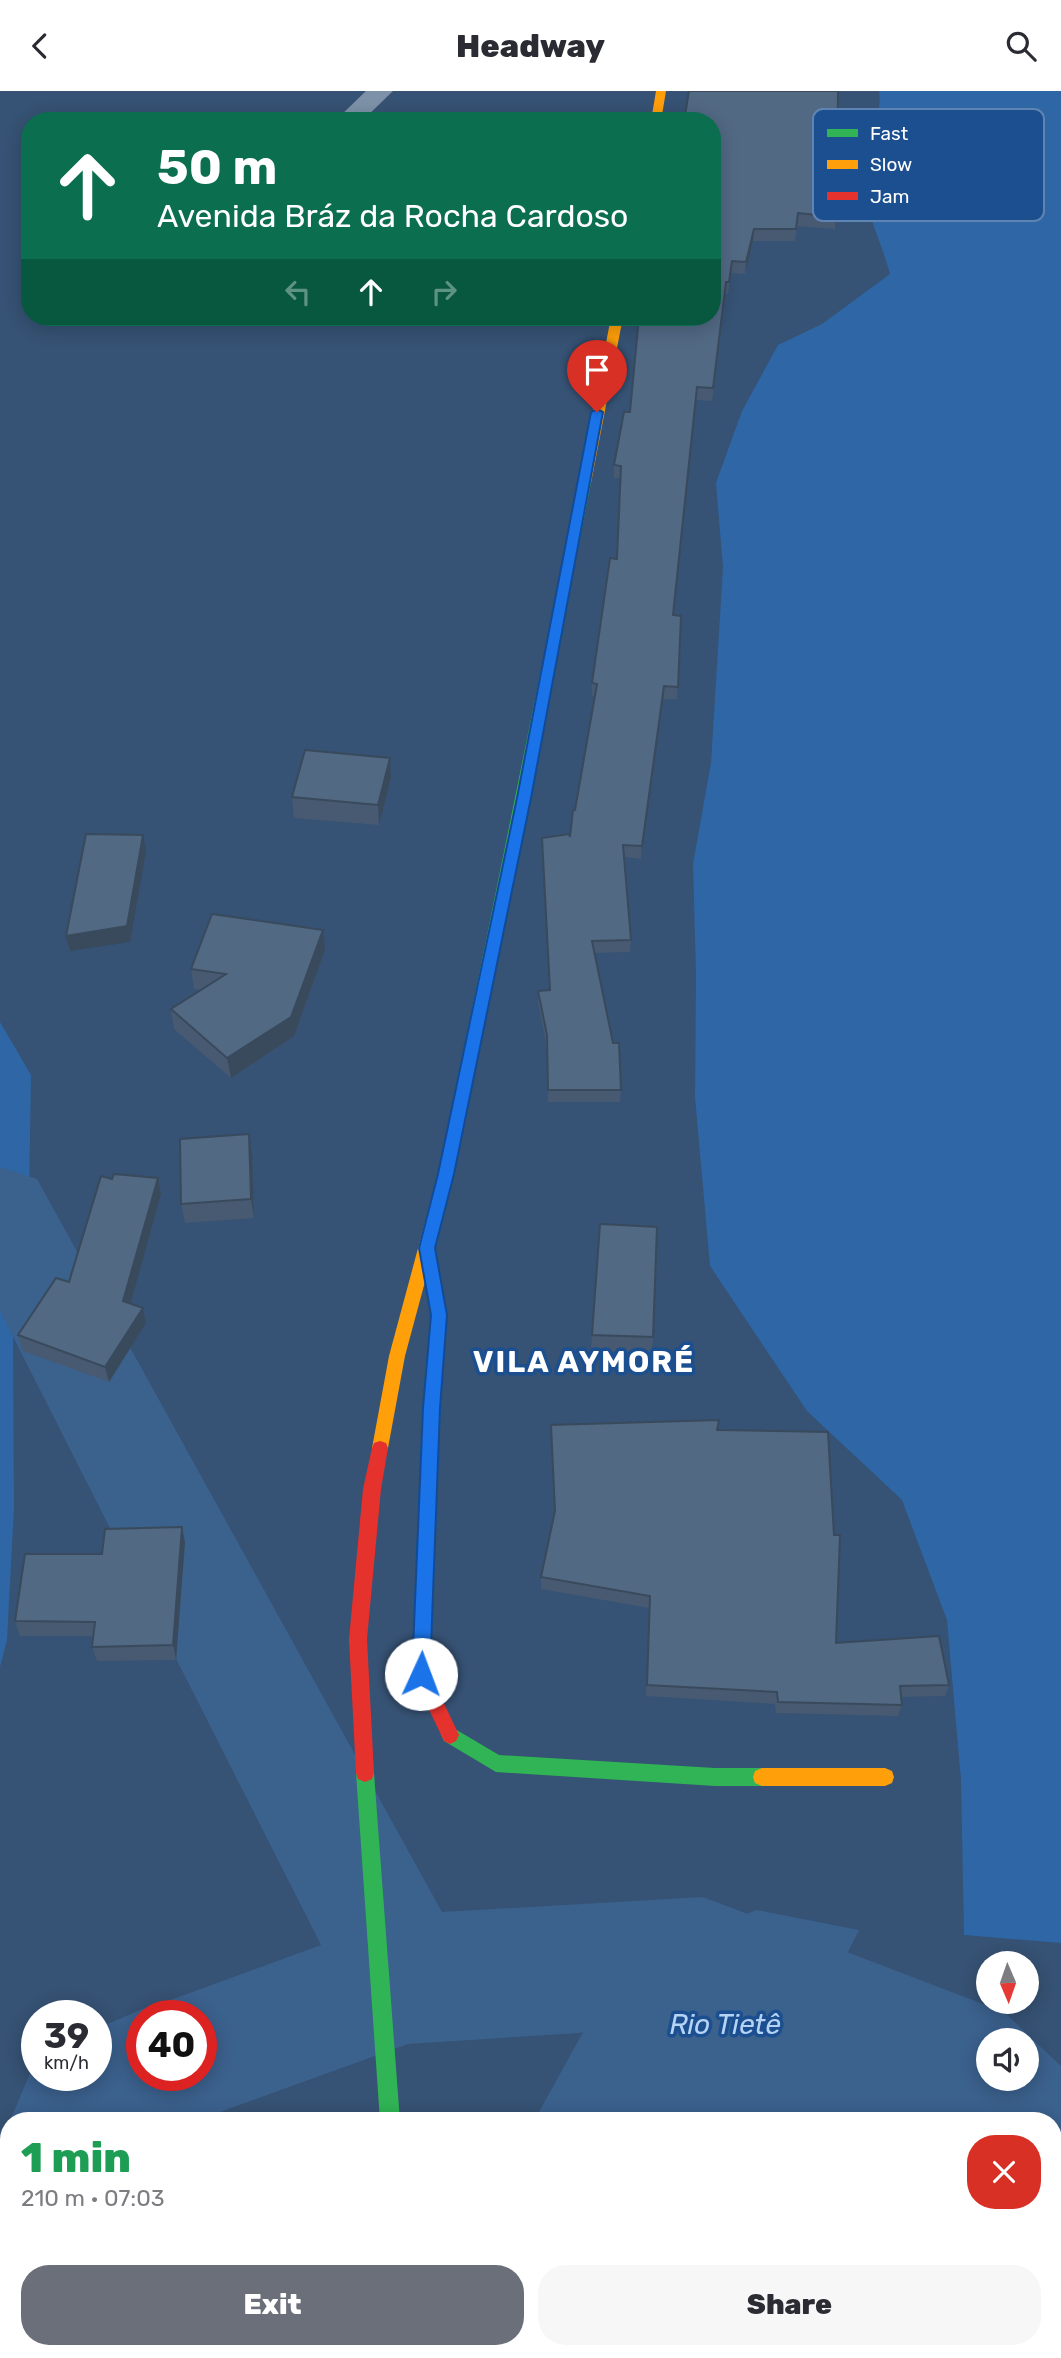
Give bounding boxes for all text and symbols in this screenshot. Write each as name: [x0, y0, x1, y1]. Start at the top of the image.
icon: back: [21, 27, 59, 65]
text: Headway: [456, 27, 605, 65]
icon: search: [1002, 27, 1040, 65]
legend: [813, 109, 1044, 221]
text: Fast: [870, 122, 909, 145]
text: 50 m: [157, 138, 277, 196]
icon: ahead: [42, 140, 133, 231]
text: Slow: [870, 153, 912, 176]
text: Jam: [870, 185, 909, 208]
text: Avenida Bráz da Rocha Cardoso: [157, 197, 628, 235]
icon: left: [279, 273, 317, 311]
icon: ahead: [352, 273, 390, 311]
icon: right: [425, 273, 463, 311]
pin: [567, 340, 627, 412]
icon: arrive: [578, 351, 616, 389]
district label: VILA AYMORÉ: [473, 1344, 695, 1380]
position arrow: [384, 1637, 458, 1711]
north arrow: [976, 1951, 1040, 2014]
map controls: [976, 1951, 1039, 2091]
speed limit sign: 40: [126, 2000, 217, 2091]
water label: Rio Tietê: [669, 2008, 781, 2041]
text: 39: [44, 2015, 89, 2057]
button: sound: [976, 2028, 1039, 2091]
text: km/h: [44, 2052, 89, 2074]
text: 1 min: [21, 2133, 131, 2183]
button: close: [967, 2135, 1041, 2209]
text: 210 m · 07:03: [21, 2184, 165, 2212]
button: Exit: [21, 2265, 524, 2345]
button: Share: [538, 2265, 1041, 2345]

